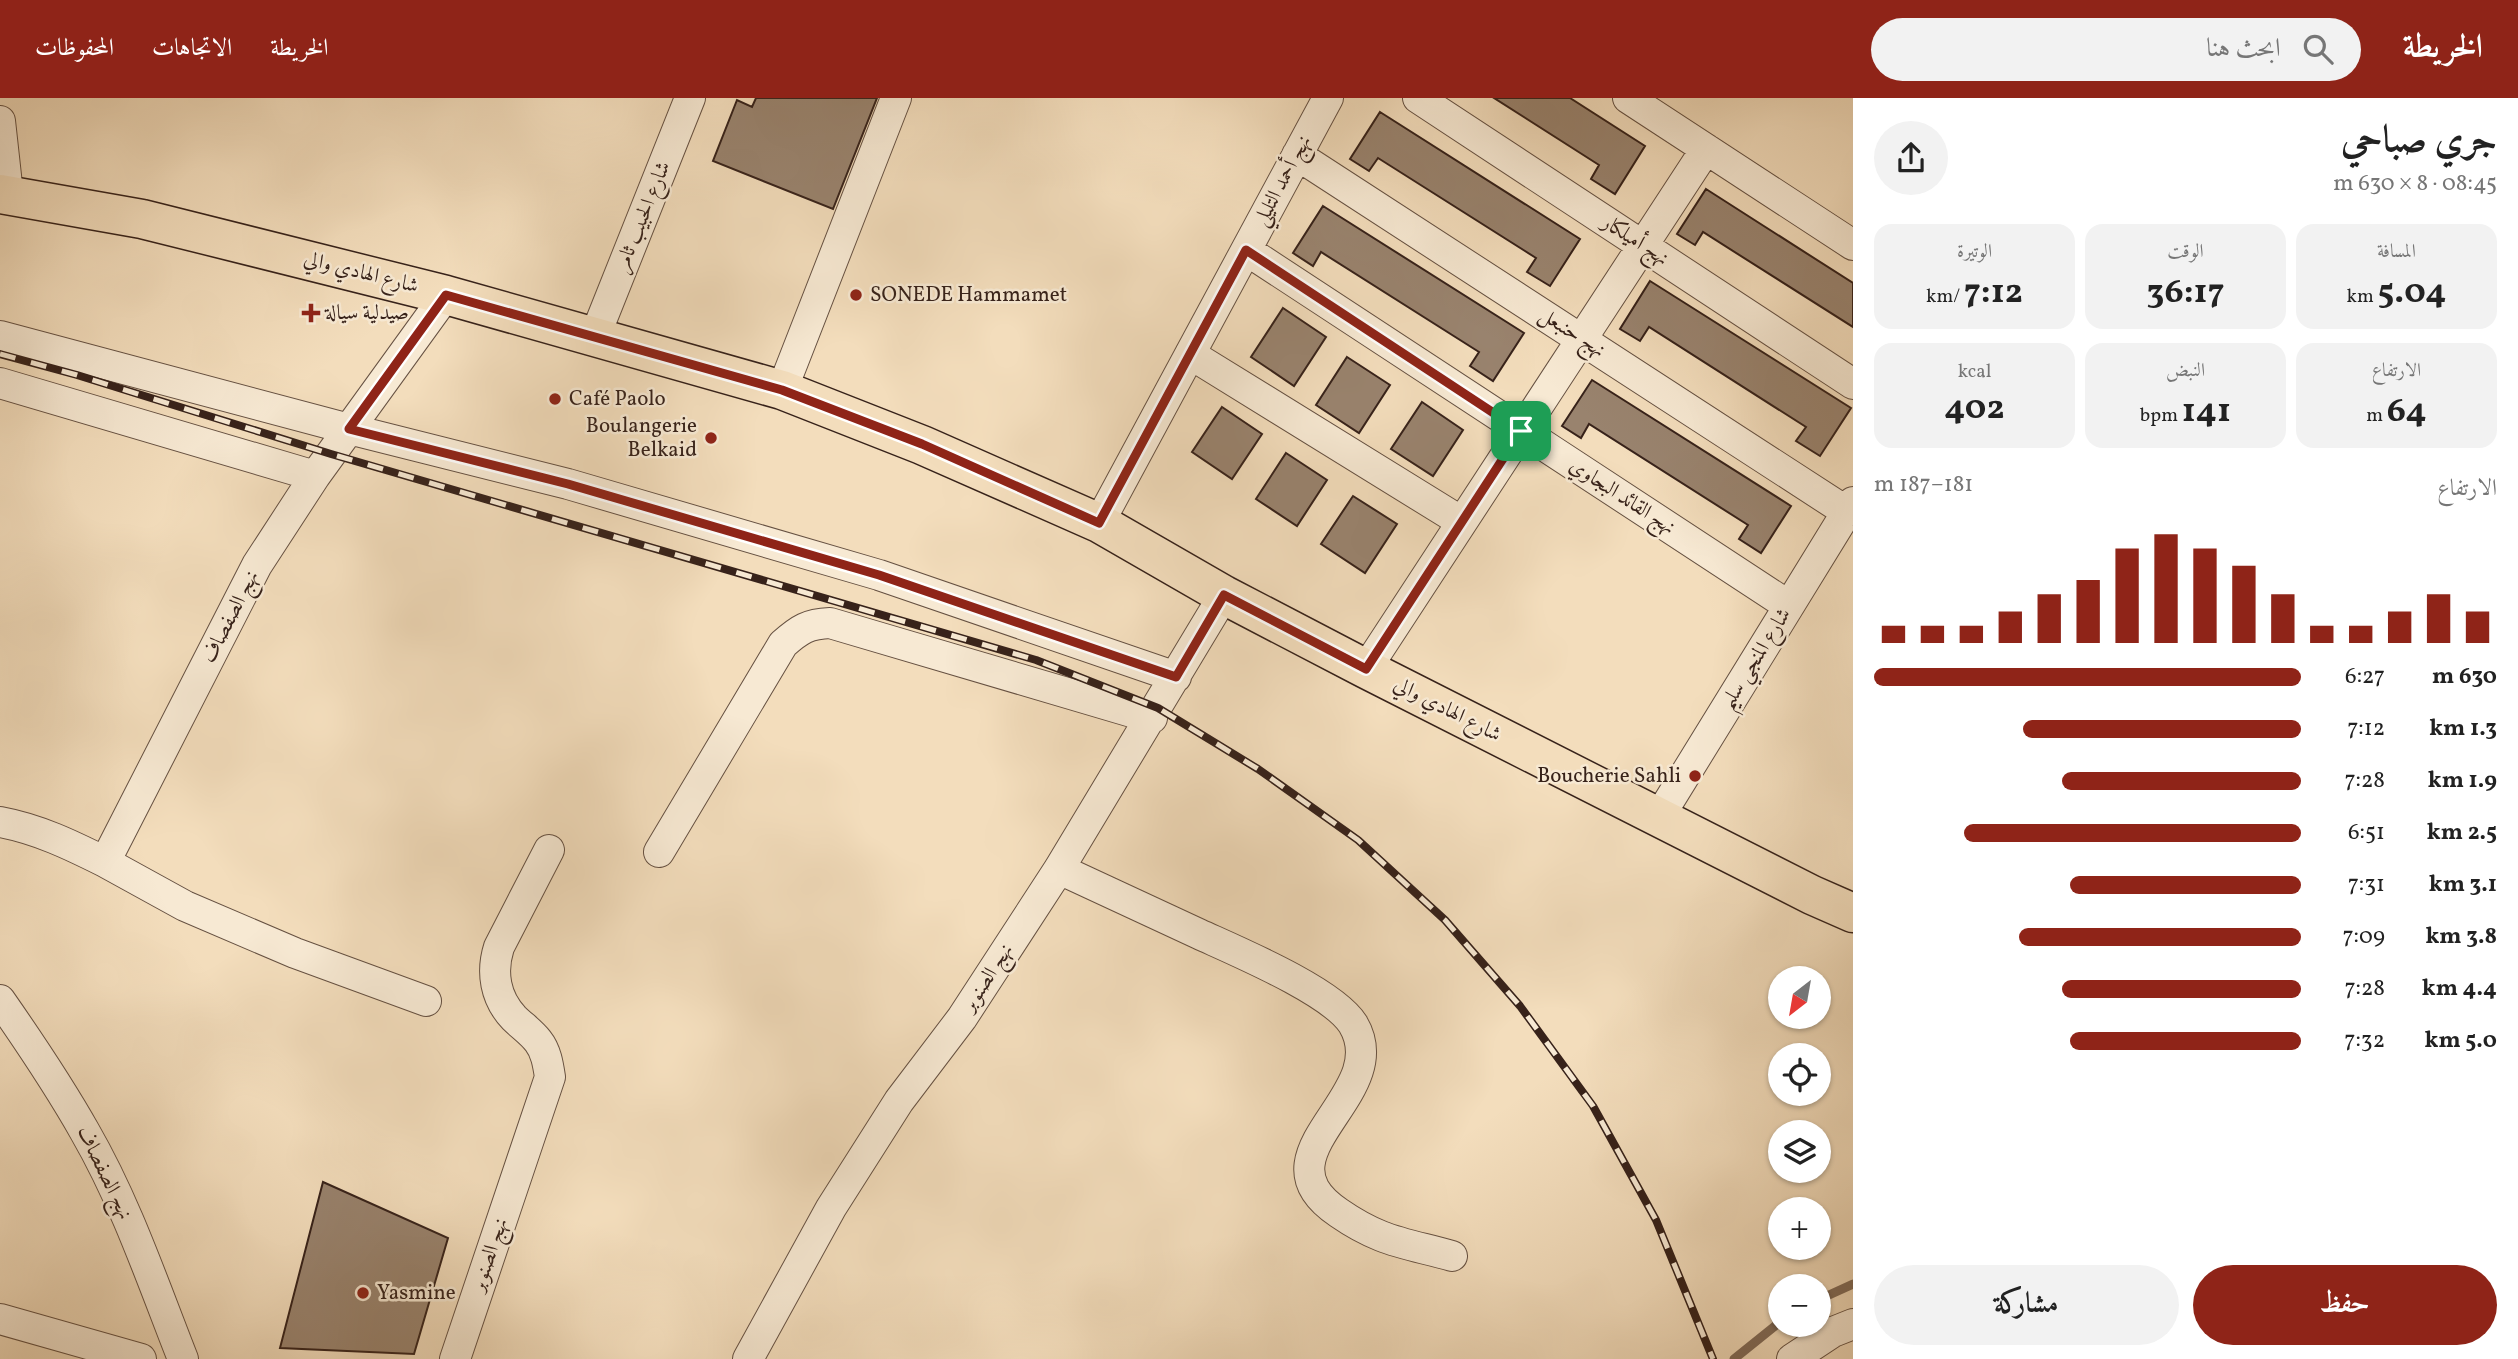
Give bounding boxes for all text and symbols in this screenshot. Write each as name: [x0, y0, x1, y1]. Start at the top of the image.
search box: [1871, 18, 2361, 81]
text: الخريطة: [2403, 26, 2483, 72]
icon: search: [2299, 30, 2337, 68]
text: ابحث هنا: [2206, 31, 2281, 67]
text: المحفوظات: [35, 32, 114, 66]
text: الاتجاهات: [152, 32, 232, 66]
text: الخريطة: [270, 32, 329, 66]
text: جري صباحي: [2341, 115, 2497, 168]
button: share: [1874, 121, 1948, 195]
street label: نهج أحمد التليلي: [1245, 129, 1323, 234]
street label: شارع الحبيب ثامر: [608, 157, 680, 278]
text: 08:45 · 8 × 630 m: [2333, 168, 2497, 200]
street label: نهج أميلكار: [1593, 206, 1675, 276]
text: الوتيرة: [1957, 239, 1992, 265]
text: الوقت: [2167, 239, 2204, 265]
text: المسافة: [2377, 239, 2416, 265]
street label: شارع الهادي والي: [300, 245, 422, 303]
text: 7:12: [1964, 269, 2023, 317]
text: 36:17: [2147, 269, 2224, 317]
text: 5.04: [2378, 269, 2446, 317]
place label: SONEDE Hammamet: [870, 281, 1067, 310]
text: /km: [1926, 284, 1964, 310]
text: km: [2347, 284, 2378, 310]
marker: SONEDE Hammamet: [848, 287, 864, 303]
place label: صيدلية سيالة: [324, 299, 409, 328]
street label: نهج حنبعل: [1531, 301, 1611, 368]
marker: صيدلية سيالة: [303, 305, 319, 321]
text: النبض: [2166, 358, 2205, 384]
text: الارتفاع: [2372, 358, 2421, 384]
text: kcal: [1958, 359, 1991, 385]
place label: Café Paolo: [569, 385, 666, 414]
text: 402: [1944, 385, 2005, 433]
text: 141: [2182, 388, 2231, 436]
text: 64: [2387, 388, 2427, 436]
marker: Café Paolo: [547, 391, 563, 407]
pin: [1491, 401, 1551, 461]
text: bpm: [2140, 403, 2182, 429]
text: m: [2366, 403, 2387, 429]
place label: Boulangerie Belkaid: [586, 412, 697, 465]
icon: arrive: [1502, 412, 1540, 450]
marker: Boulangerie Belkaid: [703, 430, 719, 446]
street label: نهج القائد البجاوي: [1562, 452, 1681, 545]
text: 181–187 m: [1874, 469, 1973, 501]
text: الارتفاع: [2437, 473, 2497, 505]
street label: نهج الصفصاف: [195, 566, 269, 670]
street label: شارع المنجي سليم: [1713, 603, 1803, 718]
text: 6:27: [2345, 661, 2385, 693]
text: 630 m: [2432, 661, 2497, 693]
street label: شارع الهادي والي: [1387, 670, 1506, 751]
text: 7:12: [2347, 713, 2385, 745]
text: 1.3 km: [2429, 713, 2497, 745]
place label: Boucherie Sahli: [1537, 762, 1681, 791]
text: 7:28: [2344, 765, 2385, 797]
text: 1.9 km: [2428, 765, 2497, 797]
marker: Boucherie Sahli: [1687, 768, 1703, 784]
text: 6:51: [2348, 817, 2385, 849]
text: 2.5 km: [2427, 817, 2497, 849]
text: 7:31: [2348, 869, 2385, 901]
text: 3.1 km: [2429, 869, 2497, 901]
text: 7:09: [2342, 921, 2385, 953]
text: 3.8 km: [2425, 921, 2497, 953]
street label: نهج الصنوبر: [954, 938, 1023, 1021]
north arrow: [1768, 966, 1830, 1029]
map controls: [1768, 966, 1831, 1337]
text: 7:28: [2344, 973, 2385, 1005]
text: 4.4 km: [2422, 973, 2497, 1005]
text: 7:32: [2344, 1025, 2385, 1057]
text: 5.0 km: [2424, 1025, 2497, 1057]
button: locate: [1768, 1043, 1831, 1106]
button: layers: [1768, 1120, 1831, 1183]
street label: نهج الصفصاف: [66, 1121, 139, 1226]
button: +: [1768, 1197, 1831, 1260]
street label: نهج الصنوبر: [463, 1214, 519, 1299]
button: مشاركة: [1874, 1265, 2179, 1345]
button: حفظ: [2193, 1265, 2497, 1345]
button: −: [1768, 1274, 1831, 1337]
place label: Yasmine: [377, 1279, 456, 1308]
marker: Yasmine: [355, 1285, 371, 1301]

